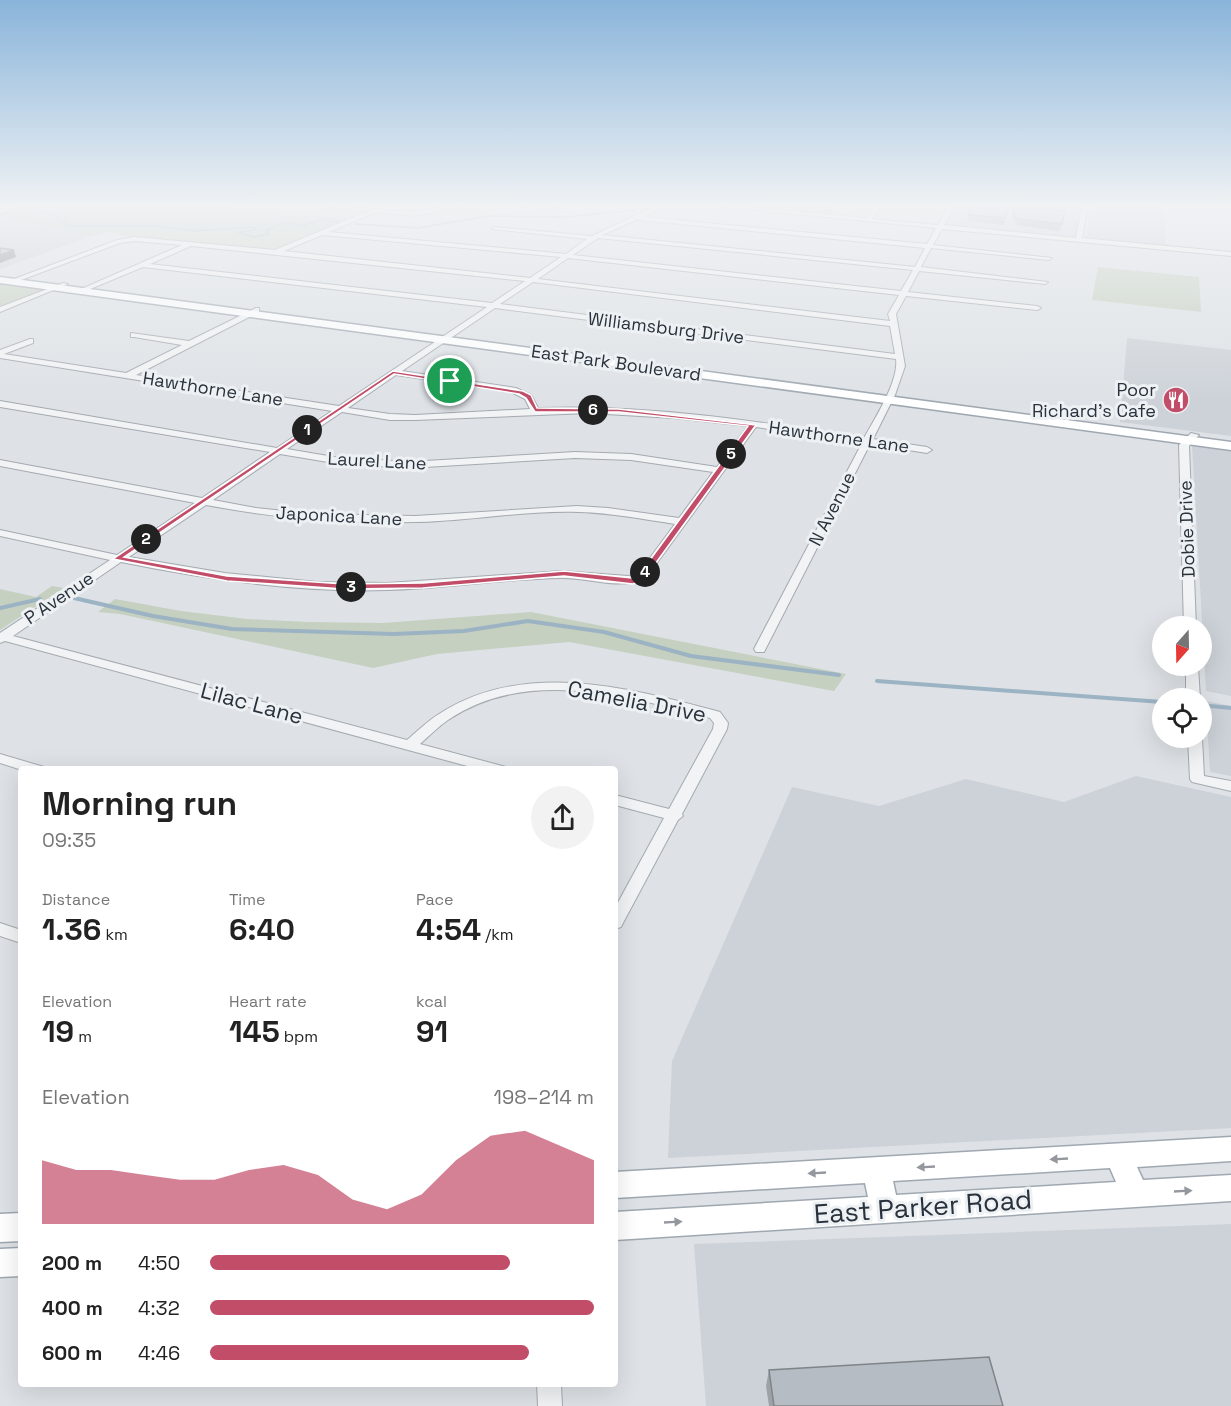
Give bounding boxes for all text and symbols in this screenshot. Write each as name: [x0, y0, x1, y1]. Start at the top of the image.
street label: Williamsburg Drive: [587, 307, 745, 348]
street label: East Park Boulevard: [530, 339, 702, 386]
pin: [424, 355, 475, 406]
icon: arrive: [433, 364, 466, 397]
street label: Hawthorne Lane: [141, 366, 285, 411]
place label: Poor Richard's Cafe: [1032, 378, 1156, 422]
restaurant icon: Poor Richard's Cafe: [1161, 385, 1191, 415]
pin: 6: [578, 395, 608, 425]
text: 6: [588, 399, 598, 420]
pin: 1: [292, 415, 322, 445]
street label: Hawthorne Lane: [767, 415, 911, 458]
text: 1: [303, 419, 311, 440]
pin: 5: [716, 439, 746, 469]
text: 5: [726, 443, 736, 464]
street label: Laurel Lane: [327, 446, 427, 475]
street label: N Avenue: [803, 468, 860, 550]
street label: Dobie Drive: [1173, 480, 1200, 578]
street label: Japonica Lane: [275, 501, 403, 530]
pin: 2: [131, 524, 161, 554]
text: 2: [141, 528, 151, 549]
pin: 4: [630, 557, 660, 587]
text: 4: [640, 561, 650, 582]
street label: P Avenue: [20, 566, 98, 629]
pin: 3: [336, 572, 366, 602]
text: 3: [346, 576, 356, 597]
north arrow: [1152, 616, 1212, 676]
map controls: [1152, 616, 1212, 748]
street label: Camelia Drive: [565, 674, 709, 728]
street label: Lilac Lane: [198, 676, 306, 730]
button: locate: [1152, 688, 1212, 748]
text: Morning run: [42, 783, 237, 825]
button: share: [531, 786, 594, 849]
text: 09:35: [42, 827, 96, 853]
text: Distance: [42, 889, 110, 910]
text: Time: [229, 889, 265, 910]
text: Pace: [416, 889, 453, 910]
text: 1.36: [42, 910, 101, 949]
text: 6:40: [229, 910, 295, 949]
text: 4:54: [416, 910, 481, 949]
text: km: [101, 924, 128, 945]
text: /km: [481, 924, 514, 945]
text: Elevation: [42, 991, 112, 1012]
text: Heart rate: [229, 991, 307, 1012]
text: kcal: [416, 991, 447, 1012]
text: 19: [42, 1012, 74, 1051]
text: 145: [229, 1012, 280, 1051]
text: 91: [416, 1012, 448, 1051]
text: m: [74, 1026, 92, 1047]
text: bpm: [280, 1026, 318, 1047]
text: Elevation: [42, 1084, 130, 1110]
text: 198–214 m: [494, 1084, 594, 1110]
one-way arrow: [1050, 1155, 1069, 1164]
one-way arrow: [917, 1163, 936, 1172]
one-way arrow: [808, 1169, 827, 1178]
street label: East Parker Road: [813, 1181, 1033, 1232]
one-way arrow: [1173, 1186, 1192, 1195]
one-way arrow: [664, 1217, 683, 1227]
text: 200 m: [42, 1250, 102, 1276]
text: 4:50: [138, 1250, 180, 1276]
text: 400 m: [42, 1295, 103, 1321]
text: 4:32: [138, 1295, 180, 1321]
text: 600 m: [42, 1340, 102, 1366]
text: 4:46: [138, 1340, 180, 1366]

